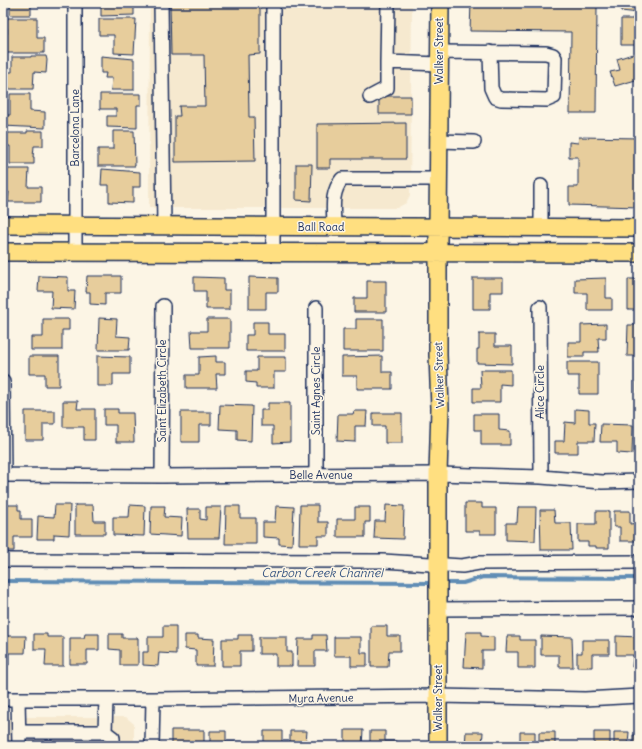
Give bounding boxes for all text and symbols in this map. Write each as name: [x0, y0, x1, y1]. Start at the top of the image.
street label: Walker Street: [432, 18, 446, 84]
street label: Barcelona Lane: [68, 89, 82, 167]
street label: Ball Road: [298, 220, 345, 234]
street label: Saint Elizabeth Circle: [155, 339, 169, 443]
street label: Walker Street: [431, 341, 447, 408]
street label: Saint Agnes Circle: [309, 347, 323, 435]
street label: Alice Circle: [533, 365, 547, 419]
street label: Belle Avenue: [289, 468, 353, 482]
water label: Carbon Creek Channel: [261, 565, 385, 580]
street label: Walker Street: [431, 665, 445, 731]
street label: Myra Avenue: [288, 690, 354, 706]

